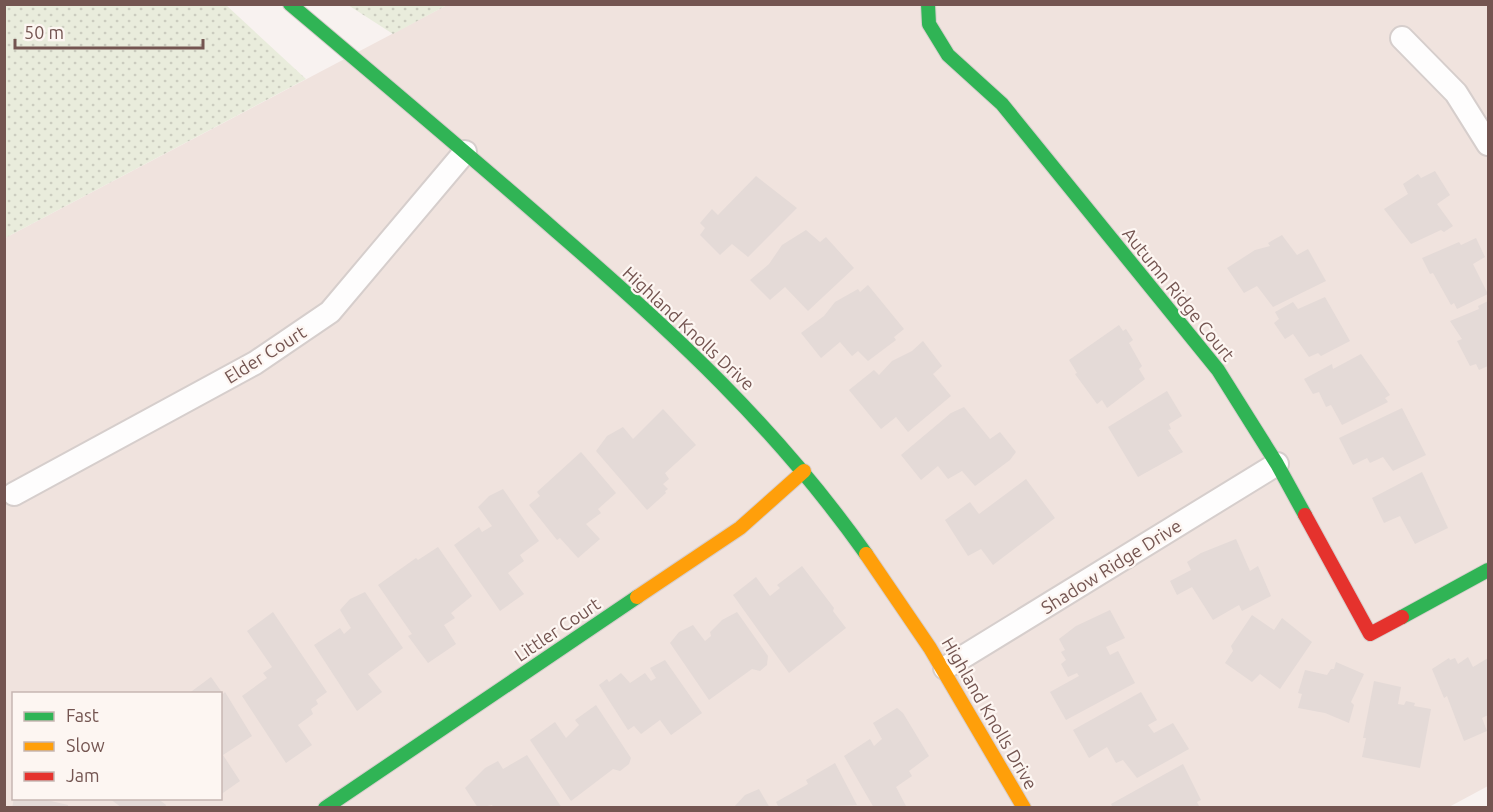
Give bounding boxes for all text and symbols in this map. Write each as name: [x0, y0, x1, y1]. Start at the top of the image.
scale bar: [15, 12, 202, 50]
text: 50 m: [24, 22, 64, 42]
street label: Autumn Ridge Court: [1119, 223, 1239, 365]
street label: Highland Knolls Drive: [619, 262, 759, 394]
street label: Elder Court: [221, 321, 309, 387]
street label: Shadow Ridge Drive: [1037, 515, 1185, 617]
street label: Littler Court: [510, 593, 604, 665]
street label: Highland Knolls Drive: [938, 633, 1042, 793]
legend: [12, 692, 222, 800]
text: Fast: [66, 705, 99, 725]
text: Slow: [66, 735, 105, 755]
text: Jam: [66, 765, 100, 785]

